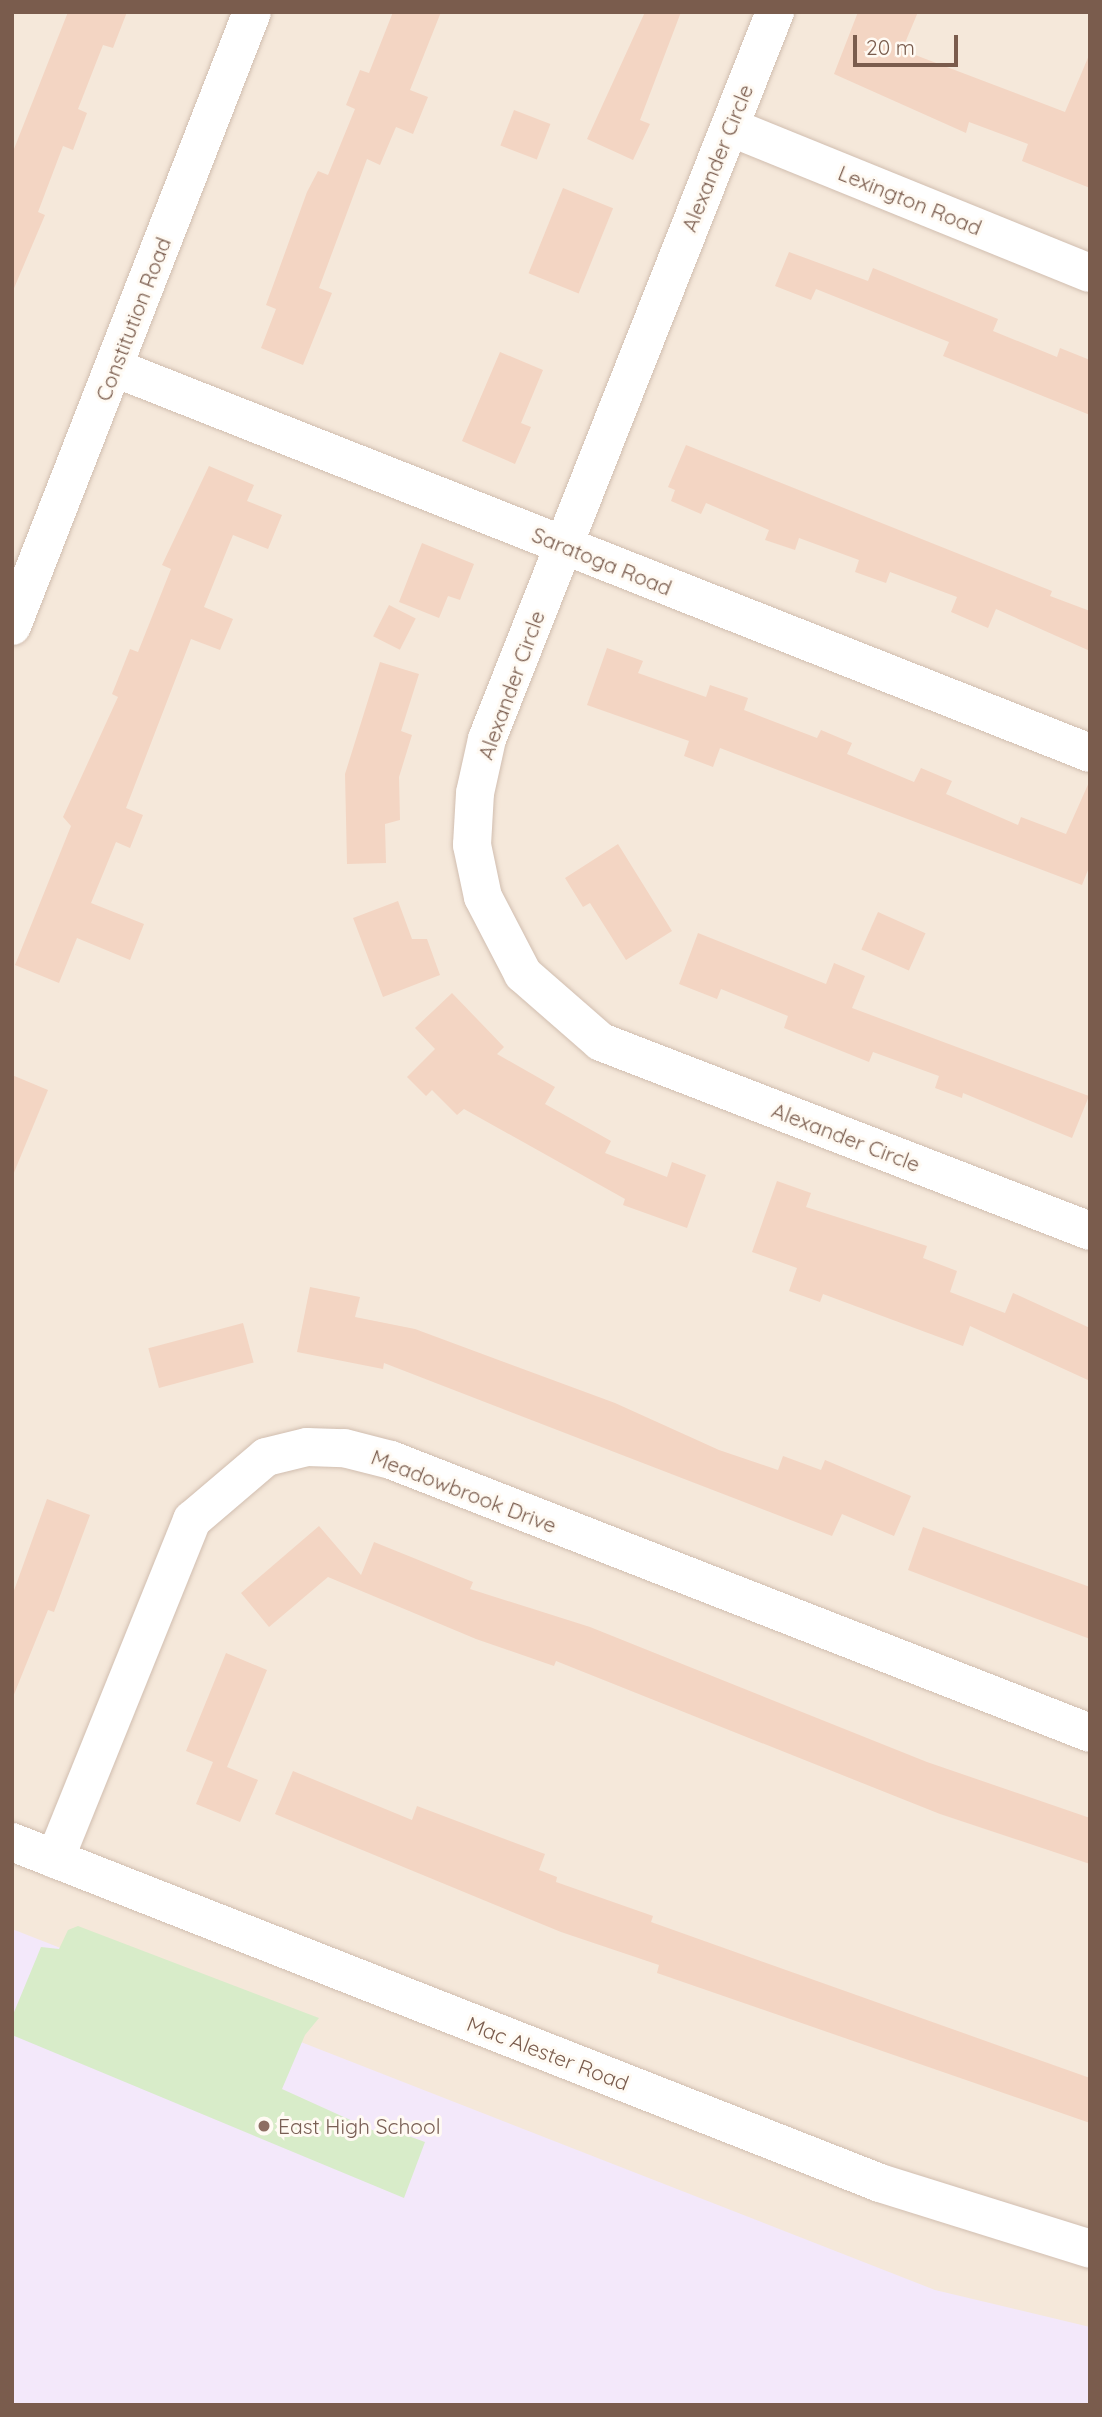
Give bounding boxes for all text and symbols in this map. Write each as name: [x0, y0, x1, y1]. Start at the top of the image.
scale bar: [857, 21, 962, 65]
text: 20 m: [866, 34, 915, 60]
street label: Alexander Circle: [676, 81, 758, 235]
street label: Lexington Road: [835, 160, 985, 240]
street label: Constitution Road: [90, 234, 176, 404]
street label: Saratoga Road: [529, 522, 675, 600]
street label: Alexander Circle: [472, 607, 550, 763]
street label: Alexander Circle: [768, 1097, 924, 1177]
street label: Meadowbrook Drive: [368, 1444, 560, 1538]
street label: Mac Alester Road: [463, 2011, 633, 2095]
place label: East High School: [278, 2113, 441, 2139]
marker: East High School: [256, 2118, 272, 2134]

